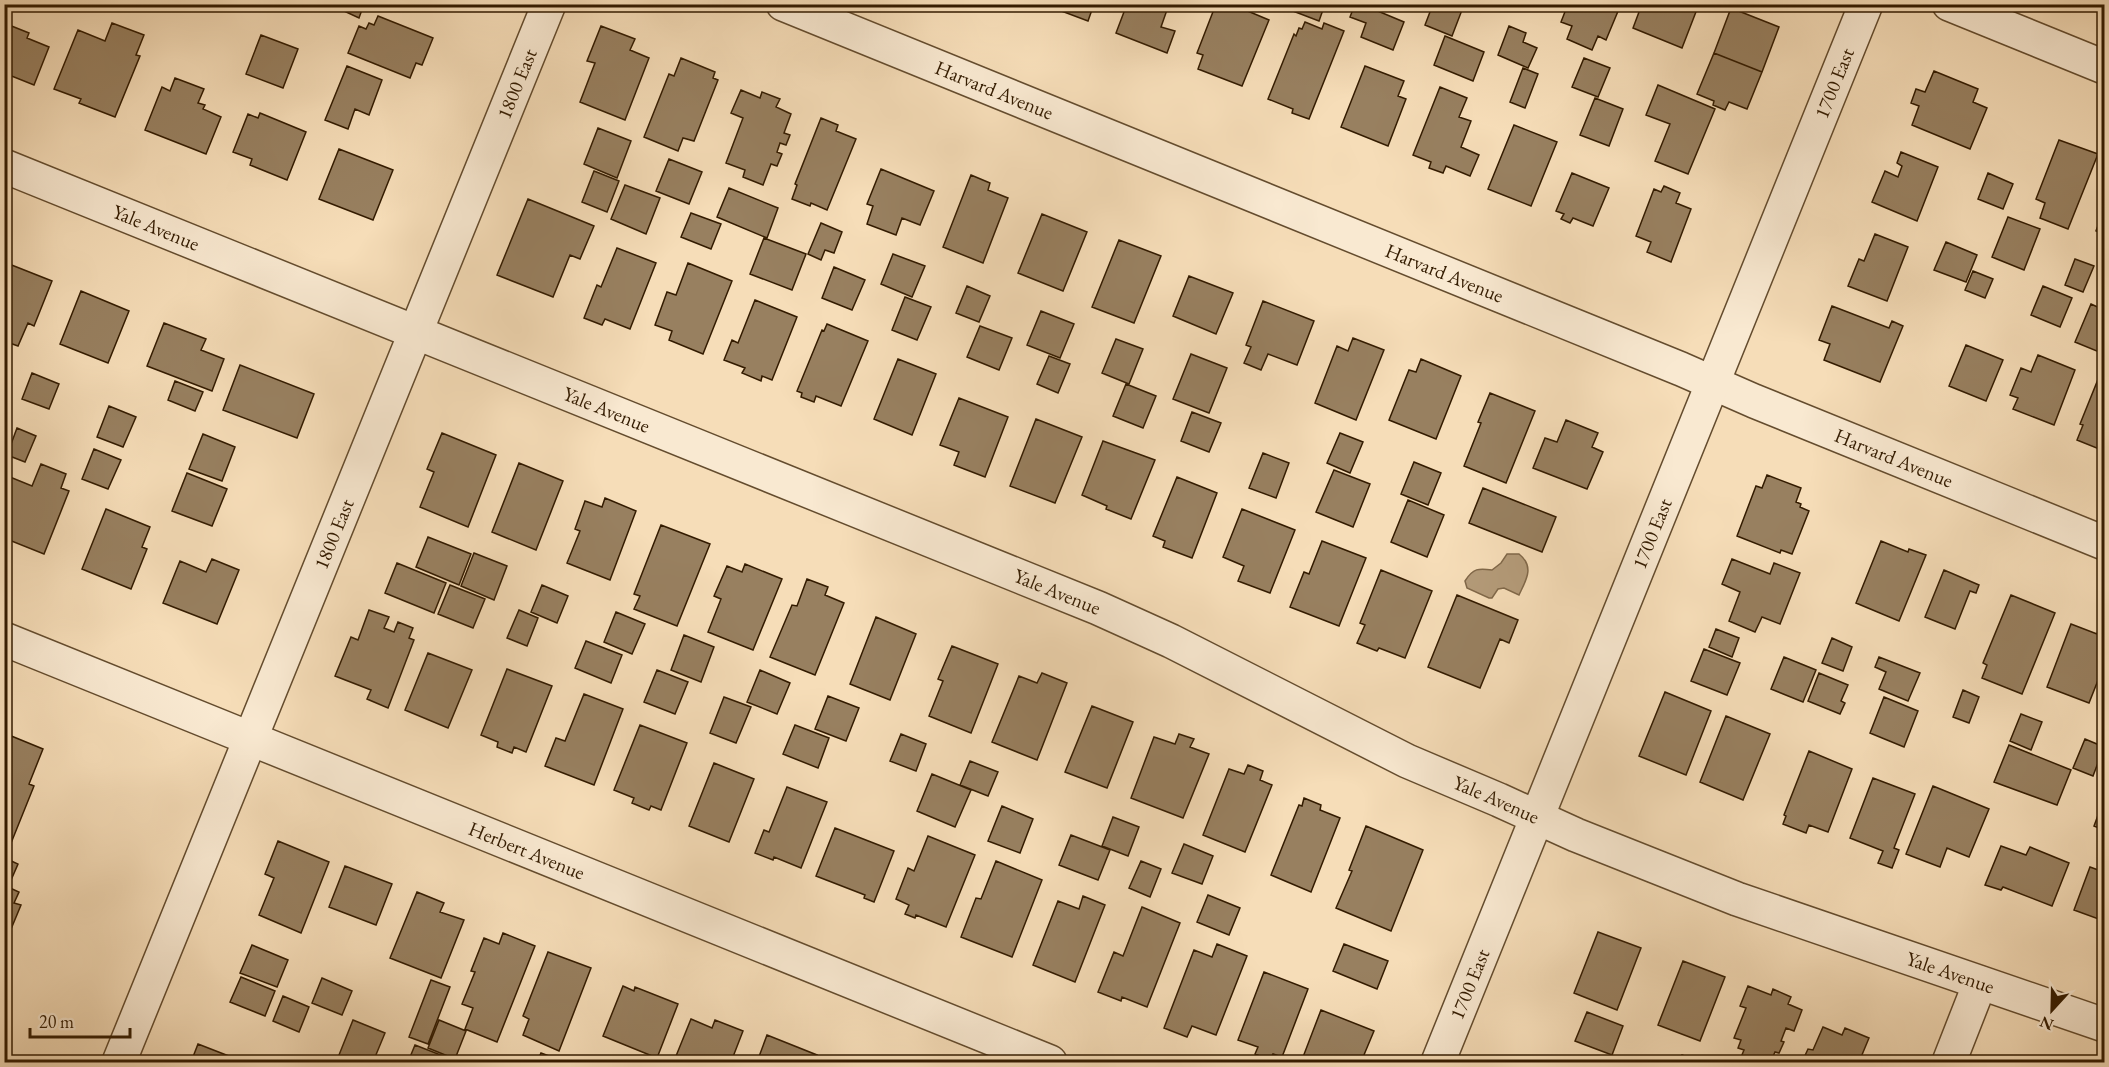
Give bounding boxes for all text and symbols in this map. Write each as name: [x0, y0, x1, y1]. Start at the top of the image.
street label: 1700 East: [1808, 43, 1860, 122]
street label: 1800 East: [491, 44, 543, 123]
street label: Harvard Avenue: [931, 54, 1057, 126]
street label: Yale Avenue: [109, 198, 204, 257]
street label: Harvard Avenue: [1381, 237, 1508, 309]
street label: Yale Avenue: [559, 380, 654, 439]
street label: Harvard Avenue: [1831, 422, 1957, 493]
street label: 1800 East: [308, 494, 360, 573]
street label: 1700 East: [1626, 494, 1678, 573]
street label: Yale Avenue: [1010, 562, 1105, 621]
street label: Yale Avenue: [1449, 769, 1544, 830]
street label: Herbert Avenue: [465, 815, 589, 886]
street label: 1700 East: [1444, 944, 1496, 1023]
street label: Yale Avenue: [1903, 945, 1998, 999]
north arrow: [2022, 980, 2082, 1040]
scale bar: [30, 1001, 130, 1039]
text: 20 m: [39, 1010, 74, 1033]
text: N: [2037, 1011, 2057, 1036]

